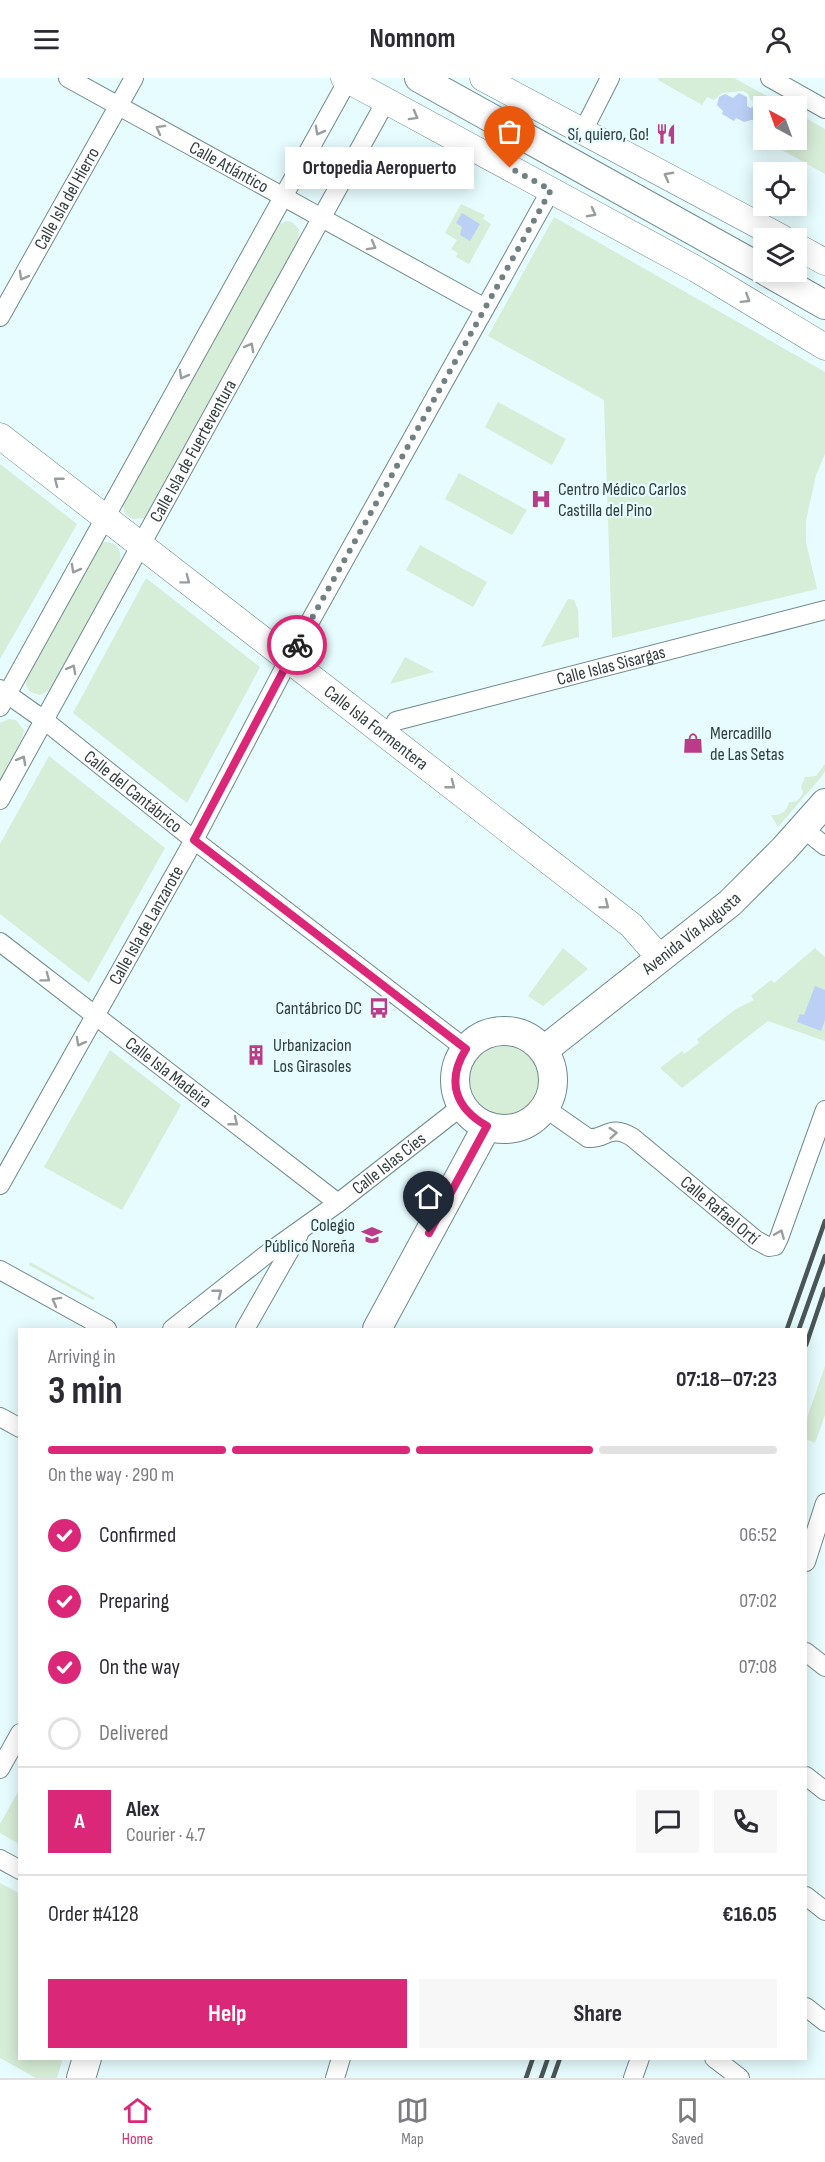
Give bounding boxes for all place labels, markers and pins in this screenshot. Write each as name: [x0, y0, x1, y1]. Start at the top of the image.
pin: [484, 106, 535, 168]
restaurant icon: Sí, quiero, Go!: [654, 122, 678, 146]
place label: Sí, quiero, Go!: [568, 124, 649, 145]
callout: Ortopedia Aeropuerto: [285, 147, 474, 189]
place label: Centro Médico Carlos Castilla del Pino: [558, 479, 686, 521]
hospital icon: Centro Médico Carlos Castilla del Pino: [529, 487, 553, 511]
place label: Mercadillo de Las Setas: [710, 723, 784, 765]
shop icon: Mercadillo de Las Setas: [681, 731, 705, 755]
bus stop icon: Cantábrico DC: [367, 996, 391, 1020]
place label: Cantábrico DC: [275, 998, 362, 1019]
place label: Urbanizacion Los Girasoles: [273, 1035, 352, 1077]
building icon: Urbanizacion Los Girasoles: [244, 1043, 268, 1067]
pin: [403, 1171, 454, 1233]
place label: Colegio Público Noreña: [264, 1215, 355, 1257]
school or university icon: Colegio Público Noreña: [360, 1223, 384, 1247]

